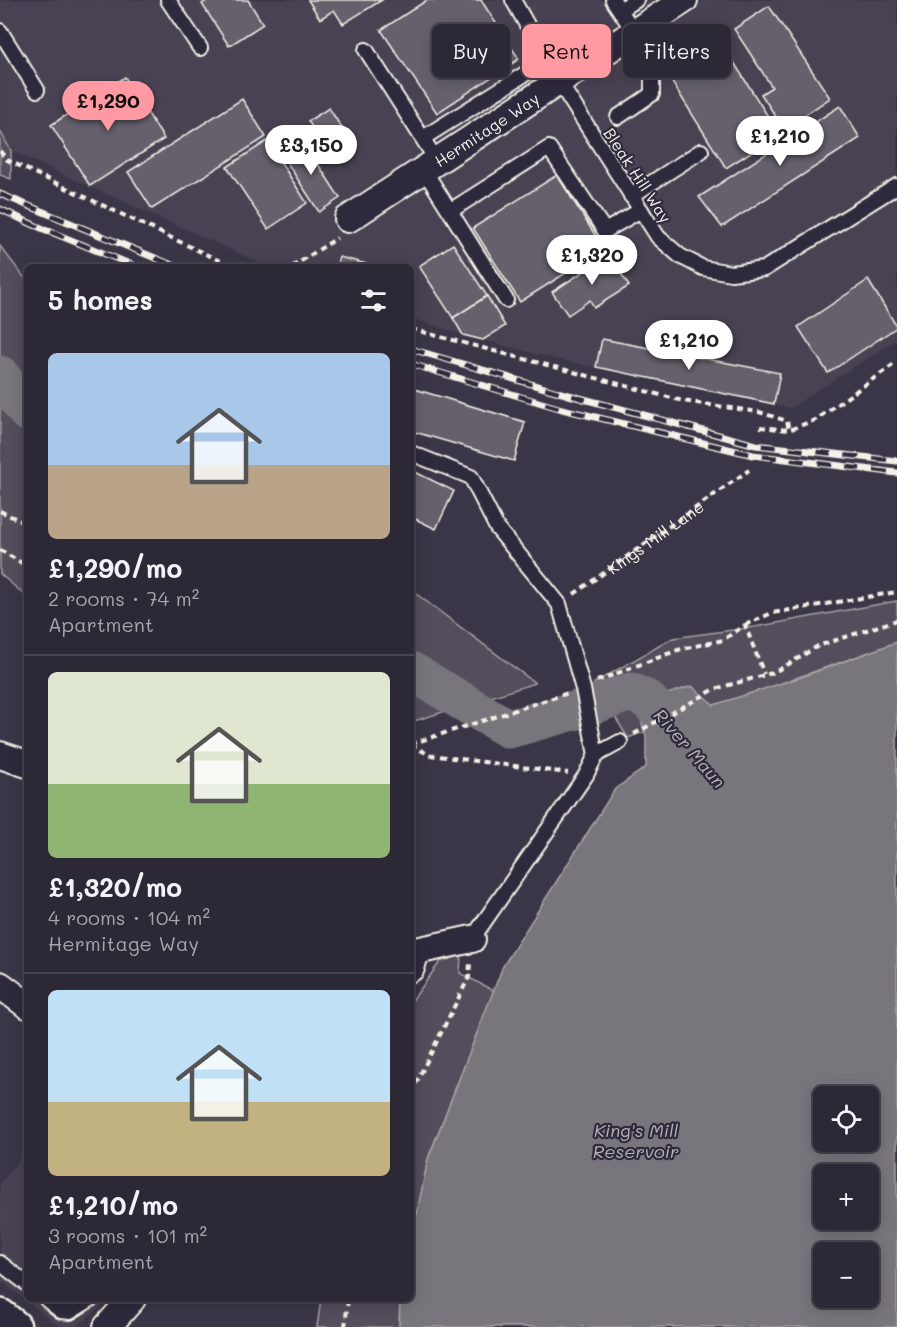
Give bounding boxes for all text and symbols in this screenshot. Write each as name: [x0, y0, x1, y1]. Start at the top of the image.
chip: Buy: [432, 24, 510, 78]
chip: Rent: [522, 24, 611, 78]
chip: Filters: [623, 24, 731, 78]
pin: £1,290: [59, 81, 157, 132]
text: £1,290: [76, 87, 140, 113]
street label: Hermitage Way: [430, 87, 543, 171]
pin: £1,210: [731, 116, 829, 167]
text: £1,210: [750, 122, 810, 148]
street label: Bleak Hill Way: [599, 123, 677, 227]
pin: £3,150: [262, 125, 360, 176]
text: £3,150: [279, 131, 343, 157]
pin: £1,320: [543, 235, 641, 286]
text: £1,320: [560, 241, 624, 267]
text: 5 homes: [48, 283, 153, 317]
icon: filters: [357, 284, 390, 317]
pin: £1,210: [640, 320, 738, 371]
text: £1,210: [659, 326, 719, 352]
icon: home: [165, 392, 273, 500]
street label: Kings Mill Lane: [602, 495, 707, 578]
text: £1,290/mo: [48, 551, 182, 585]
text: 2 rooms · 74 m²: [48, 585, 199, 611]
text: Apartment: [48, 611, 154, 637]
water label: River Maun: [649, 703, 731, 793]
icon: home: [165, 711, 273, 819]
text: £1,320/mo: [48, 870, 182, 904]
text: 4 rooms · 104 m²: [48, 904, 210, 930]
text: Hermitage Way: [48, 930, 199, 956]
icon: home: [165, 1029, 273, 1137]
map controls: [813, 1086, 879, 1308]
button: locate: [813, 1086, 879, 1152]
water label: King's Mill Reservoir: [593, 1118, 679, 1163]
button: +: [813, 1164, 879, 1230]
text: £1,210/mo: [48, 1188, 178, 1222]
text: 3 rooms · 101 m²: [48, 1222, 207, 1248]
button: −: [813, 1242, 879, 1308]
text: Apartment: [48, 1248, 154, 1274]

